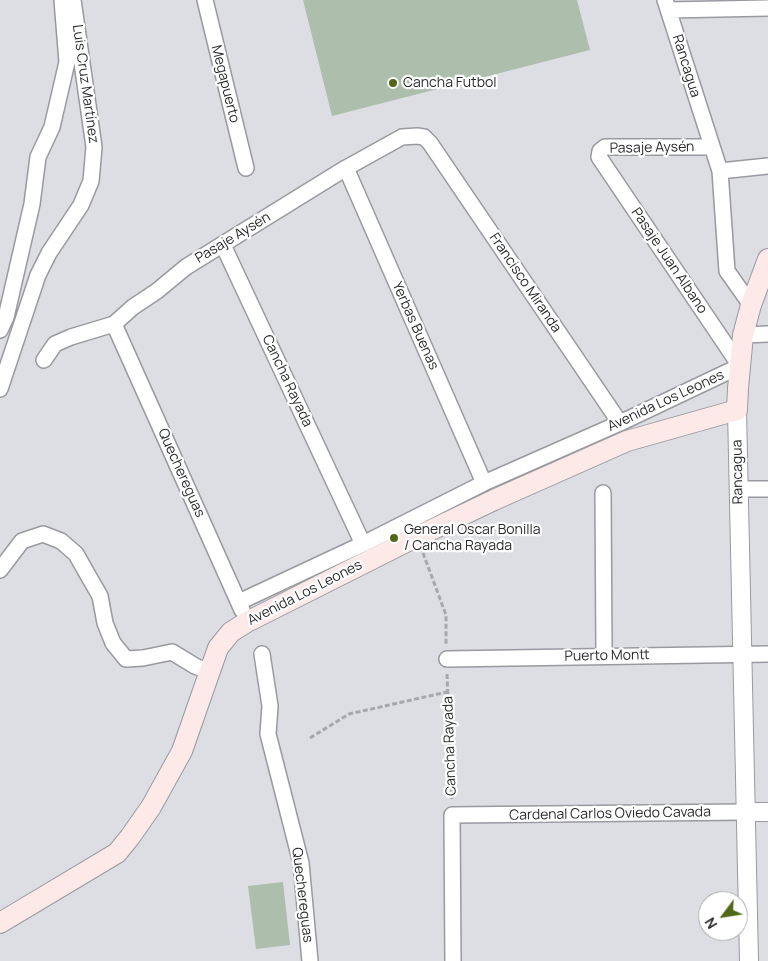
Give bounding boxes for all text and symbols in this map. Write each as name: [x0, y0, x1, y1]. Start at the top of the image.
street label: Luis Cruz Martínez: [68, 24, 102, 144]
street label: Rancagua: [669, 33, 703, 99]
street label: Megapuerto: [207, 43, 243, 125]
place label: Cancha Futbol: [403, 75, 497, 91]
marker: Cancha Futbol: [387, 77, 399, 89]
street label: Pasaje Aysén: [610, 139, 694, 157]
street label: Pasaje Juan Albano: [627, 205, 711, 317]
street label: Pasaje Aysén: [192, 209, 274, 267]
street label: Francisco Miranda: [485, 230, 565, 336]
street label: Yerbas Buenas: [388, 279, 442, 373]
street label: Cancha Rayada: [258, 332, 316, 430]
street label: Avenida Los Leones: [605, 367, 727, 435]
street label: Quechereguas: [154, 426, 208, 520]
street label: Rancagua: [729, 439, 747, 505]
place label: General Oscar Bonilla / Cancha Rayada: [404, 522, 540, 554]
marker: General Oscar Bonilla / Cancha Rayada: [388, 532, 400, 544]
street label: Avenida Los Leones: [245, 557, 365, 629]
street label: Puerto Montt: [564, 647, 650, 665]
street label: Cancha Rayada: [440, 696, 460, 796]
street label: Cardenal Carlos Oviedo Cavada: [509, 804, 711, 824]
street label: Quechereguas: [288, 846, 316, 944]
north arrow: [698, 891, 748, 941]
text: N: [700, 914, 721, 933]

